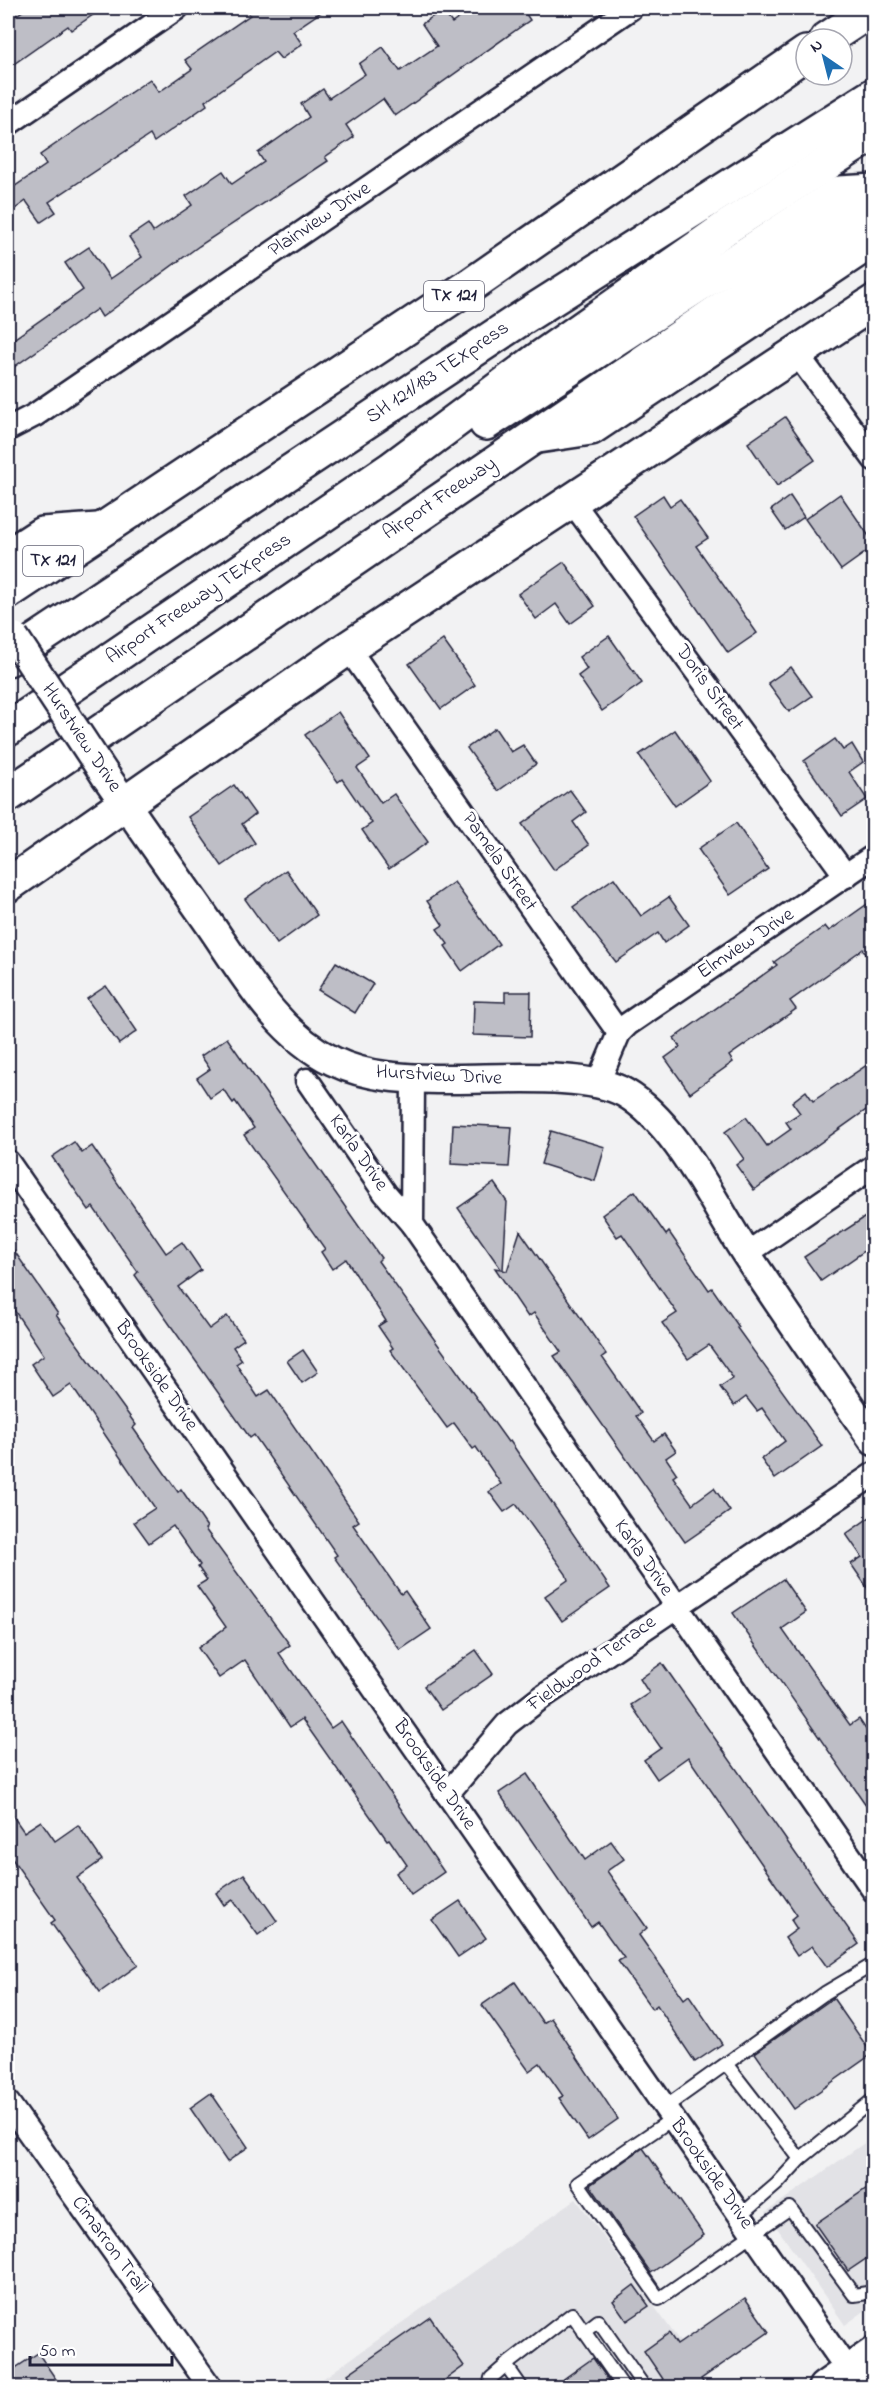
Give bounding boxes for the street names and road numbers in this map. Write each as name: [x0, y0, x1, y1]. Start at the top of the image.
street label: Plainview Drive: [263, 175, 377, 265]
road number: TX 121: [424, 281, 484, 311]
street label: SH 121/183 TEXpress: [361, 314, 515, 432]
street label: Airport Freeway: [377, 450, 503, 548]
street label: Airport Freeway TEXpress: [100, 526, 298, 672]
road number: TX 121: [23, 546, 83, 576]
street label: Doris Street: [667, 638, 750, 737]
street label: Hurstview Drive: [34, 678, 128, 798]
street label: Pamela Street: [454, 806, 544, 918]
street label: Elmview Drive: [692, 901, 800, 987]
street label: Hurstview Drive: [375, 1058, 503, 1094]
street label: Karla Drive: [321, 1109, 395, 1197]
street label: Brookside Drive: [106, 1314, 205, 1437]
street label: Karla Drive: [606, 1514, 680, 1602]
street label: Fieldwood Terrace: [521, 1609, 662, 1720]
street label: Brookside Drive: [384, 1713, 483, 1836]
street label: Brookside Drive: [661, 2112, 760, 2235]
street label: Cimarron Trail: [64, 2190, 154, 2300]

